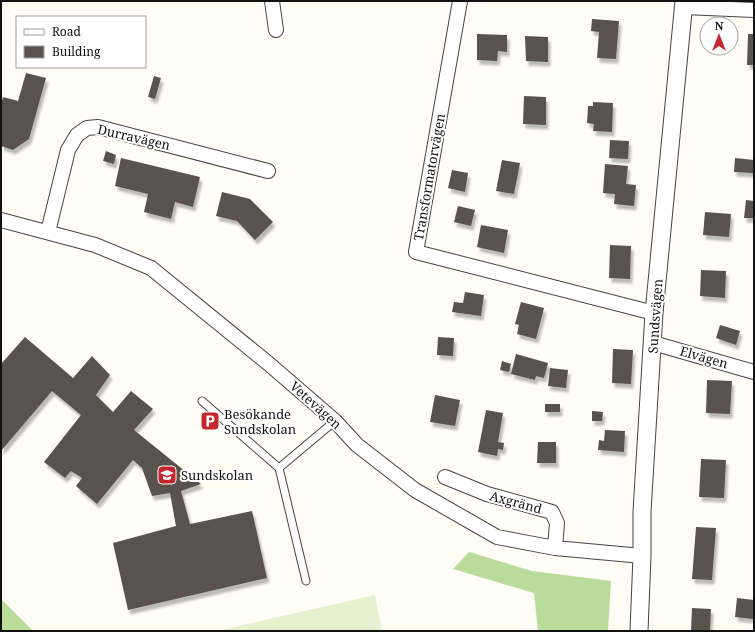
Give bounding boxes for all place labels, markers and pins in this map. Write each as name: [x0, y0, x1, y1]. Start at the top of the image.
place label: Besökande Sundskolan: [224, 405, 297, 438]
parking icon: Besökande Sundskolan: [199, 410, 221, 432]
school or university icon: Sundskolan: [156, 464, 178, 486]
place label: Sundskolan: [181, 466, 254, 484]

